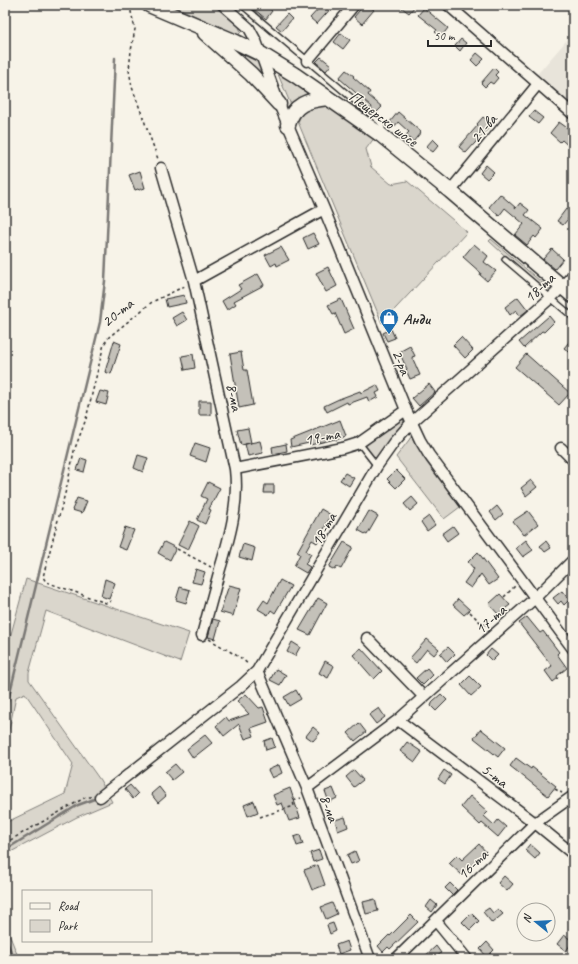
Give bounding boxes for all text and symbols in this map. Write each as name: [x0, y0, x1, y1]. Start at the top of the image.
scale bar: [428, 22, 491, 48]
text: 50 m: [434, 28, 456, 44]
street label: Пещерско шосе: [345, 86, 423, 152]
street label: 21-ва: [466, 109, 502, 147]
street label: 18-та: [520, 268, 560, 307]
street label: 20-та: [98, 293, 138, 332]
shop icon: Анди: [378, 307, 400, 335]
place label: Анди: [403, 309, 431, 329]
street label: 2-ра: [387, 347, 415, 379]
street label: 8-ма: [221, 382, 247, 414]
street label: 19-та: [303, 423, 343, 450]
street label: 18-та: [306, 508, 342, 550]
street label: 17-та: [471, 600, 511, 639]
street label: 5-та: [477, 759, 512, 793]
street label: 8-ма: [315, 792, 344, 826]
street label: 16-та: [453, 845, 493, 884]
legend: [22, 890, 152, 942]
text: Road: [58, 898, 80, 914]
north arrow: [516, 902, 556, 942]
text: N: [519, 911, 535, 924]
text: Park: [58, 918, 79, 934]

